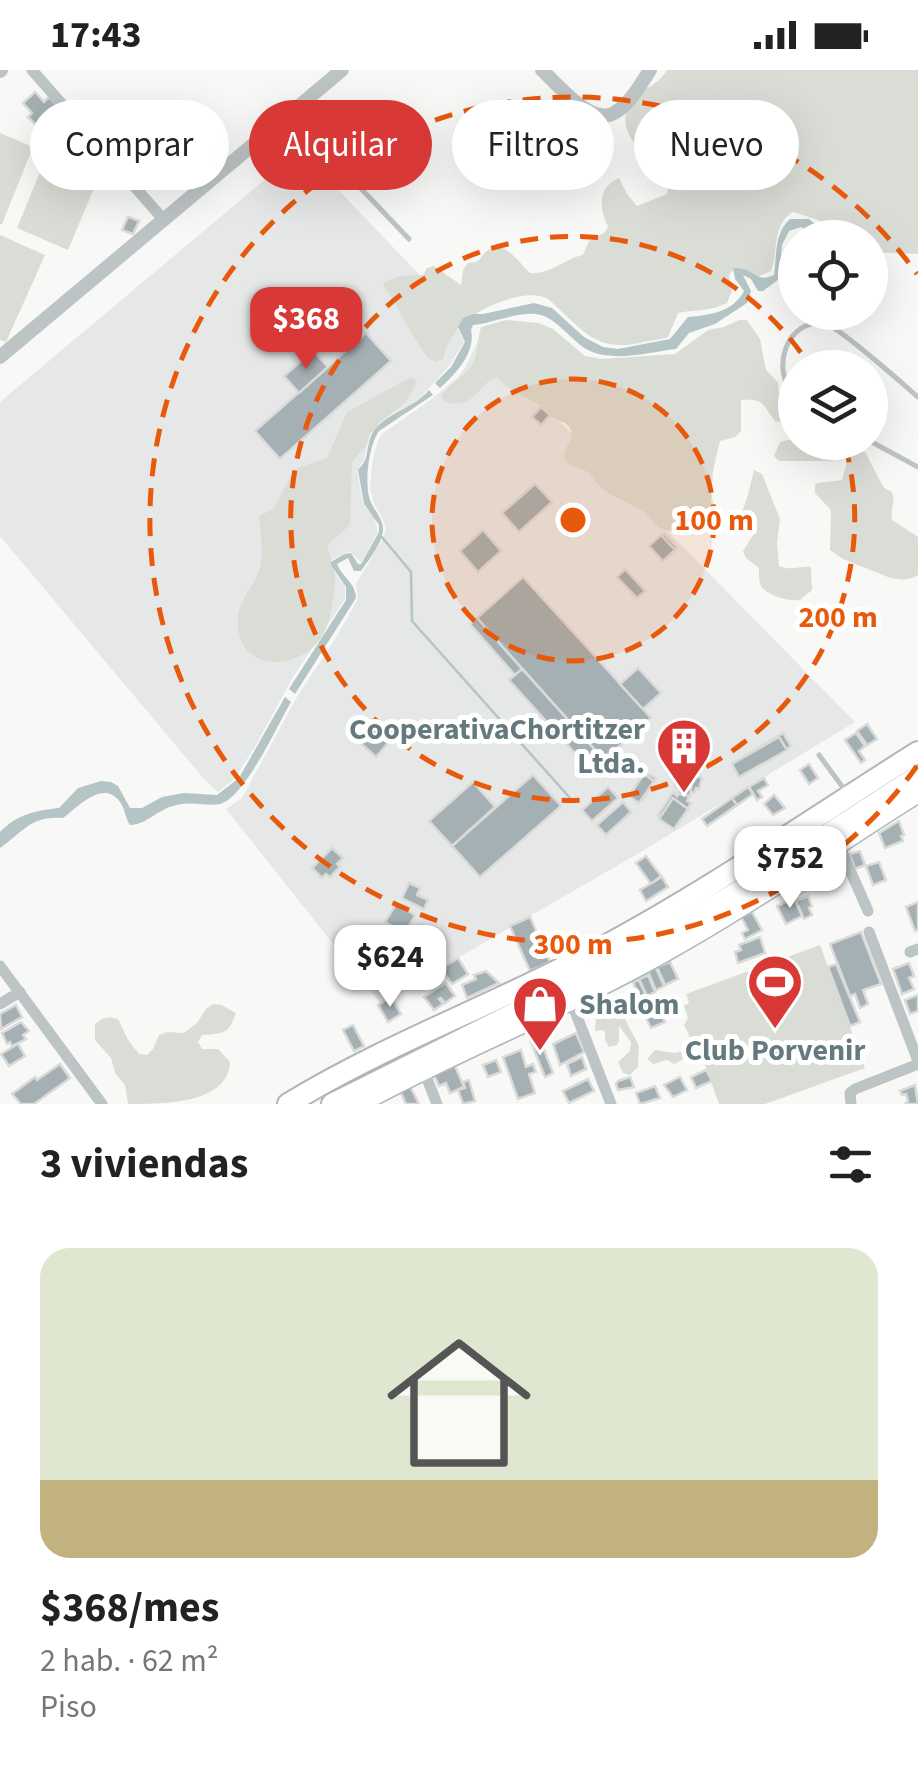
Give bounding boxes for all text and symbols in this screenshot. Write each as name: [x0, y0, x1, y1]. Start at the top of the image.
text: 17:43: [50, 8, 142, 62]
chip: Comprar: [30, 100, 229, 190]
chip: Alquilar: [249, 100, 432, 190]
chip: Filtros: [452, 100, 614, 190]
chip: Nuevo: [634, 100, 799, 190]
map controls: [778, 220, 888, 460]
button: locate: [778, 220, 888, 330]
pin: $368: [247, 287, 365, 372]
text: $368: [272, 296, 340, 342]
button: layers: [778, 350, 888, 460]
text: 100 m: [674, 499, 754, 542]
centre of rings: [555, 502, 591, 538]
text: 200 m: [798, 596, 878, 639]
place label: CooperativaChortitzer Ltda.: [349, 708, 645, 785]
building icon: CooperativaChortitzer Ltda.: [654, 716, 714, 795]
pin: $752: [731, 826, 849, 911]
text: $752: [756, 835, 824, 881]
text: 300 m: [533, 923, 613, 966]
pin: $624: [331, 925, 449, 1010]
text: $624: [356, 934, 424, 980]
sports icon: Club Porvenir: [745, 952, 805, 1031]
shop icon: Shalom: [510, 974, 570, 1053]
place label: Shalom: [579, 983, 680, 1026]
place label: Club Porvenir: [685, 1029, 865, 1072]
text: 3 viviendas: [40, 1134, 248, 1194]
icon: filters: [823, 1137, 878, 1192]
icon: home: [369, 1313, 549, 1493]
text: $368/mes: [40, 1578, 219, 1638]
text: 2 hab. · 62 m²: [40, 1638, 218, 1684]
text: Piso: [40, 1684, 97, 1730]

